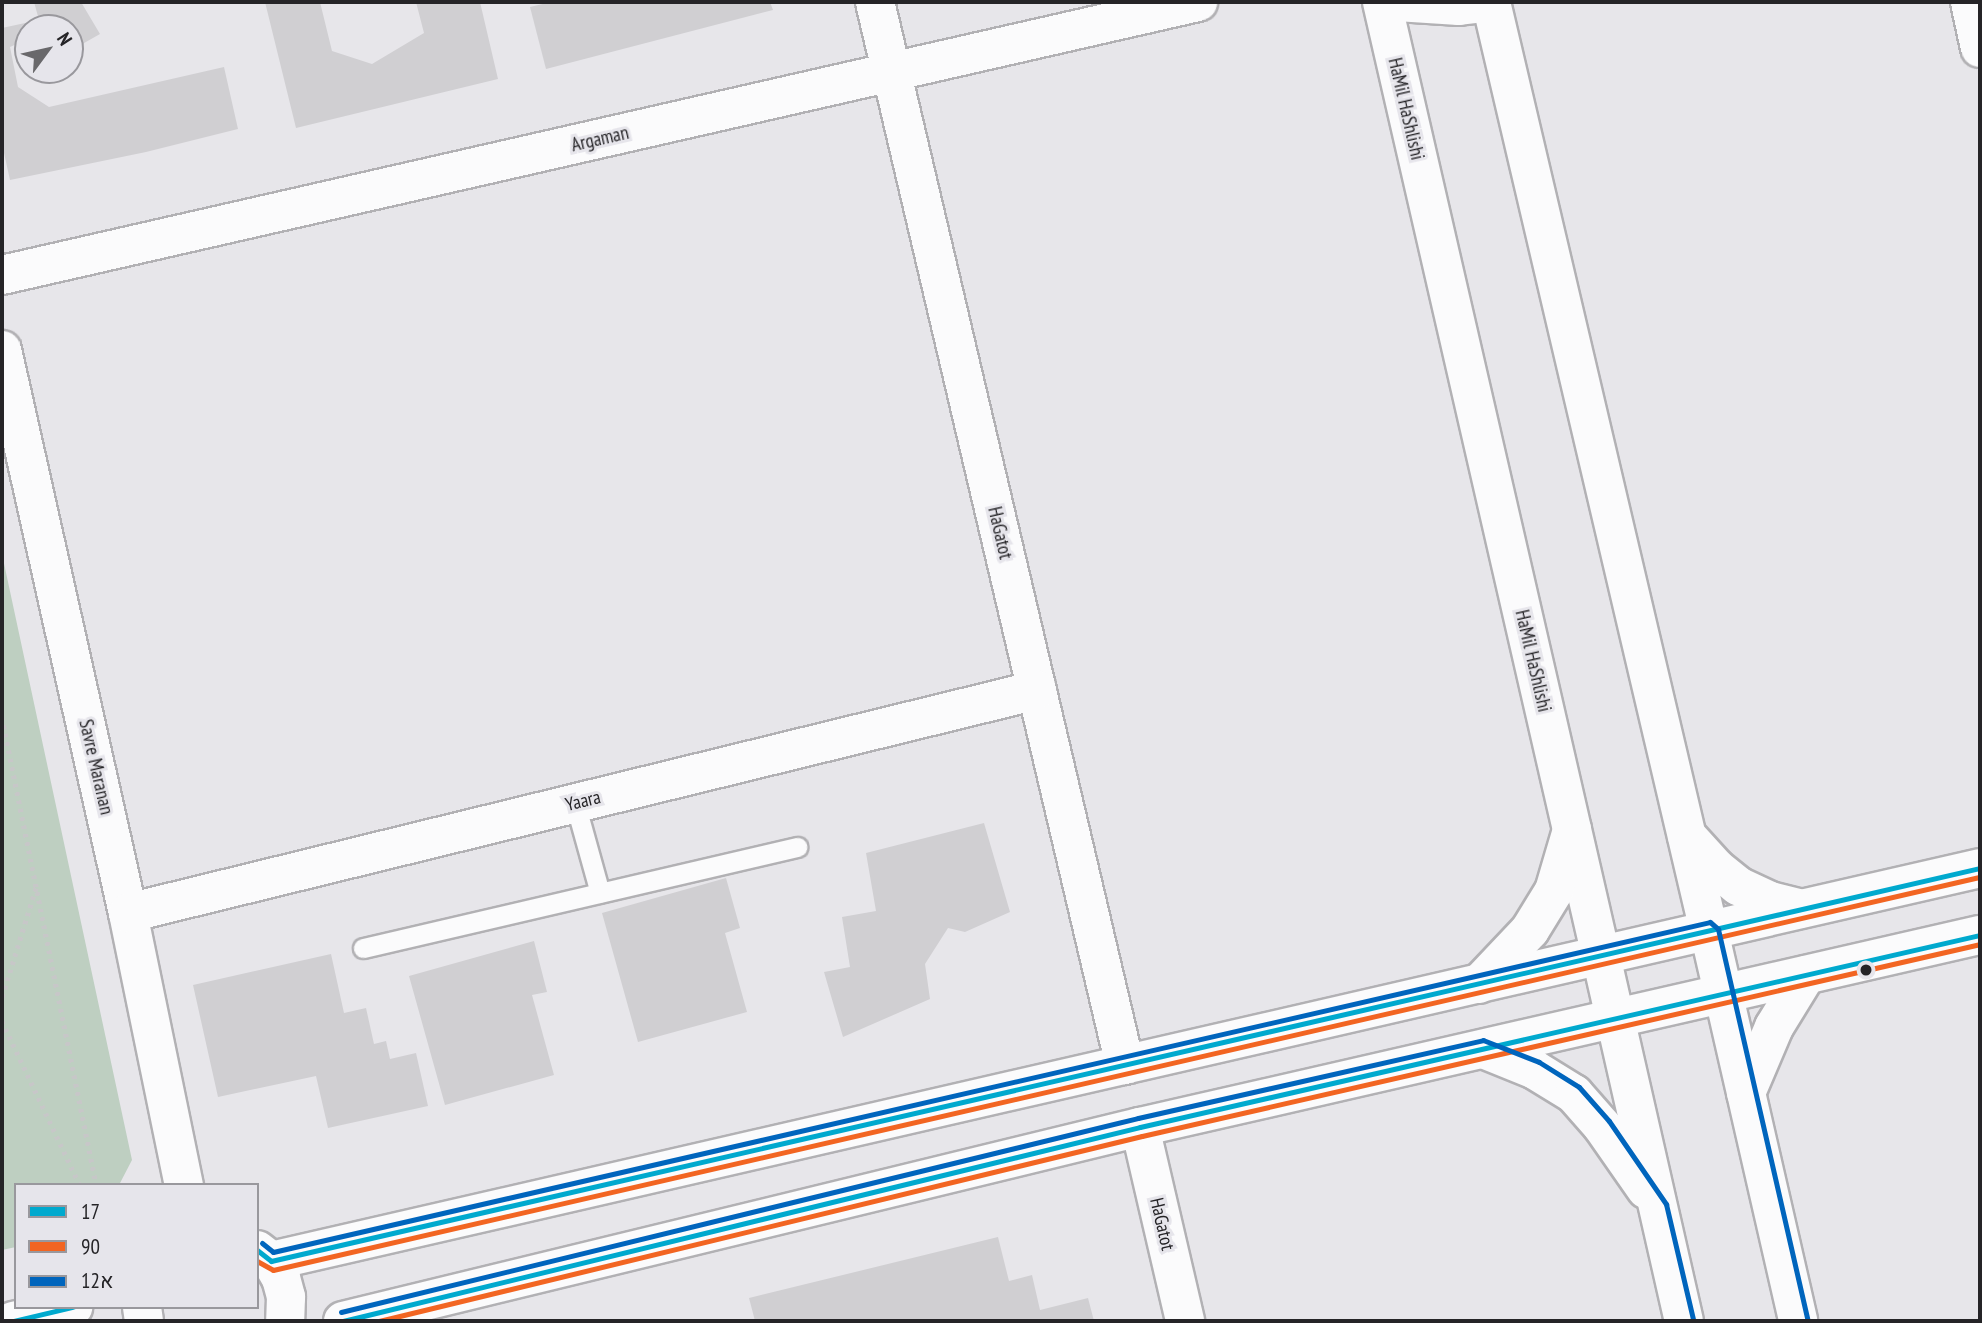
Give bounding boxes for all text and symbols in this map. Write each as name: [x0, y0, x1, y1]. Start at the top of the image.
north arrow: [14, 14, 84, 84]
text: N: [52, 28, 78, 49]
street label: HaMil HaShlishi: [1383, 56, 1429, 162]
street label: Argaman: [569, 121, 631, 157]
street label: HaGatot: [983, 504, 1017, 562]
street label: HaMil HaShlishi: [1510, 608, 1556, 714]
street label: Savre Maranan: [74, 717, 118, 817]
street label: Yaara: [563, 786, 603, 816]
unlabelled marker: [1859, 963, 1873, 977]
legend: [14, 1183, 259, 1309]
street label: HaGatot: [1145, 1195, 1179, 1253]
text: 17: [81, 1198, 100, 1225]
text: 90: [81, 1233, 100, 1260]
text: 12א: [81, 1267, 113, 1294]

